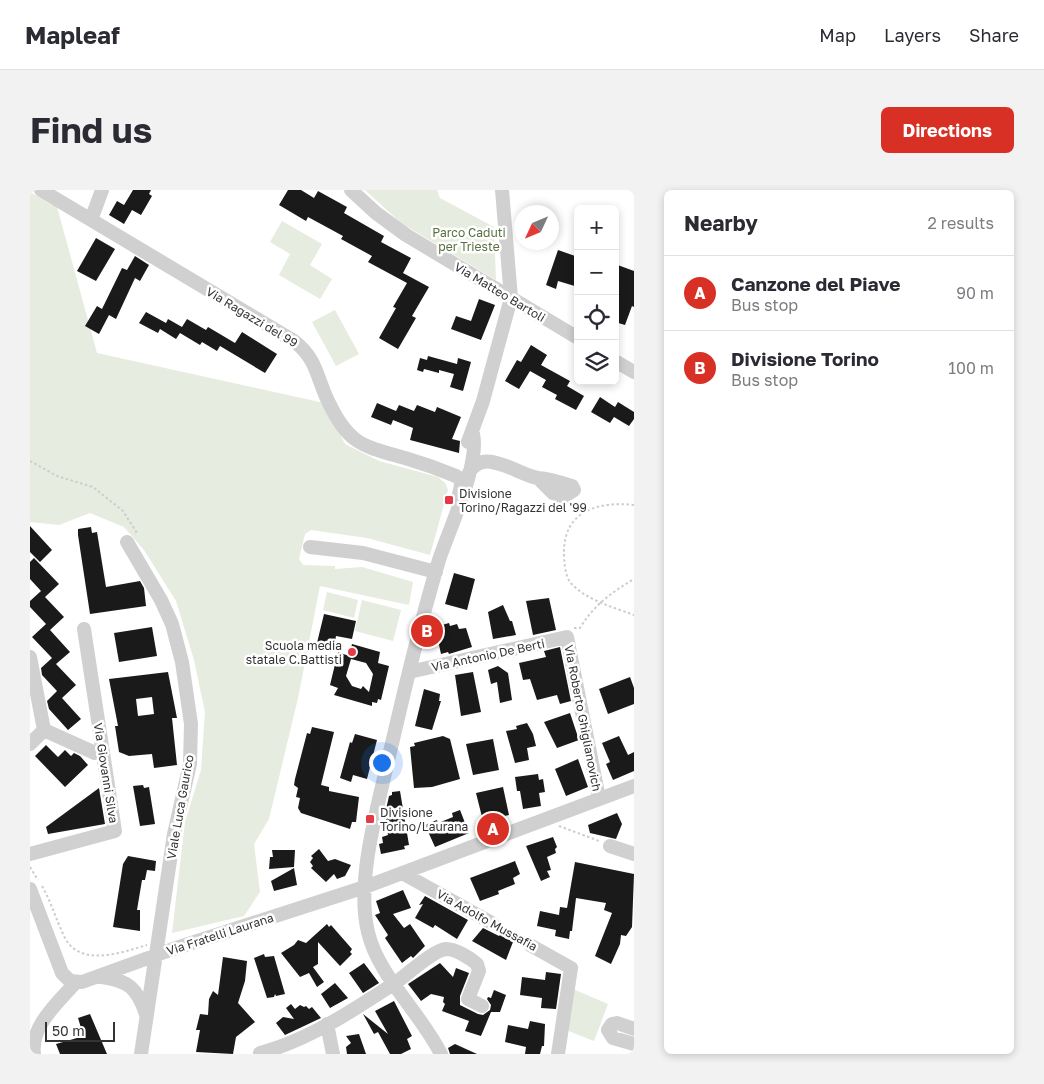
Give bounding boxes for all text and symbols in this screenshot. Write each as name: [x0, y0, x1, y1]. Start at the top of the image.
text: Mapleaf: [25, 20, 120, 49]
text: Map: [819, 24, 856, 46]
text: Layers: [884, 24, 941, 46]
text: Share: [969, 24, 1019, 46]
button: Directions: [881, 107, 1014, 153]
text: Find us: [30, 109, 152, 151]
north arrow: [514, 205, 559, 250]
map controls: [574, 205, 619, 385]
button: +: [574, 205, 619, 250]
text: Nearby: [684, 210, 758, 236]
text: 2 results: [928, 213, 994, 233]
park label: Parco Caduti per Trieste: [432, 225, 506, 254]
button: −: [574, 250, 619, 295]
street label: Via Matteo Bartoli: [452, 259, 548, 325]
text: Canzone del Piave: [731, 272, 900, 295]
text: A: [694, 283, 706, 303]
text: 90 m: [956, 283, 994, 303]
street label: Via Ragazzi del 99: [203, 284, 301, 350]
button: locate: [574, 295, 619, 340]
text: Bus stop: [731, 295, 798, 315]
button: layers: [574, 340, 619, 385]
text: Divisione Torino: [731, 347, 879, 370]
text: B: [694, 358, 706, 378]
text: 100 m: [948, 358, 994, 378]
text: Bus stop: [731, 370, 798, 390]
place label: Divisione Torino/Ragazzi del '99: [459, 486, 587, 515]
marker: Divisione Torino/Ragazzi del '99: [443, 494, 455, 506]
pin: B: [411, 612, 443, 650]
street label: Via Antonio De Berti: [430, 636, 546, 674]
place label: Scuola media statale C.Battisti: [246, 638, 342, 667]
street label: Via Roberto Ghiglianovich: [561, 643, 605, 793]
marker: Scuola media statale C.Battisti: [346, 646, 358, 658]
street label: Via Giovanni Silva: [91, 722, 121, 824]
your location: [369, 750, 395, 776]
street label: Viale Luca Gaurico: [163, 753, 197, 861]
place label: Divisione Torino/Laurana: [380, 805, 468, 834]
pin: A: [477, 810, 509, 848]
marker: Divisione Torino/Laurana: [364, 813, 376, 825]
street label: Via Adolfo Mussafia: [434, 886, 540, 954]
street label: Via Fratelli Laurana: [165, 910, 275, 958]
scale bar: [45, 1019, 115, 1042]
text: 50 m: [52, 1022, 85, 1039]

